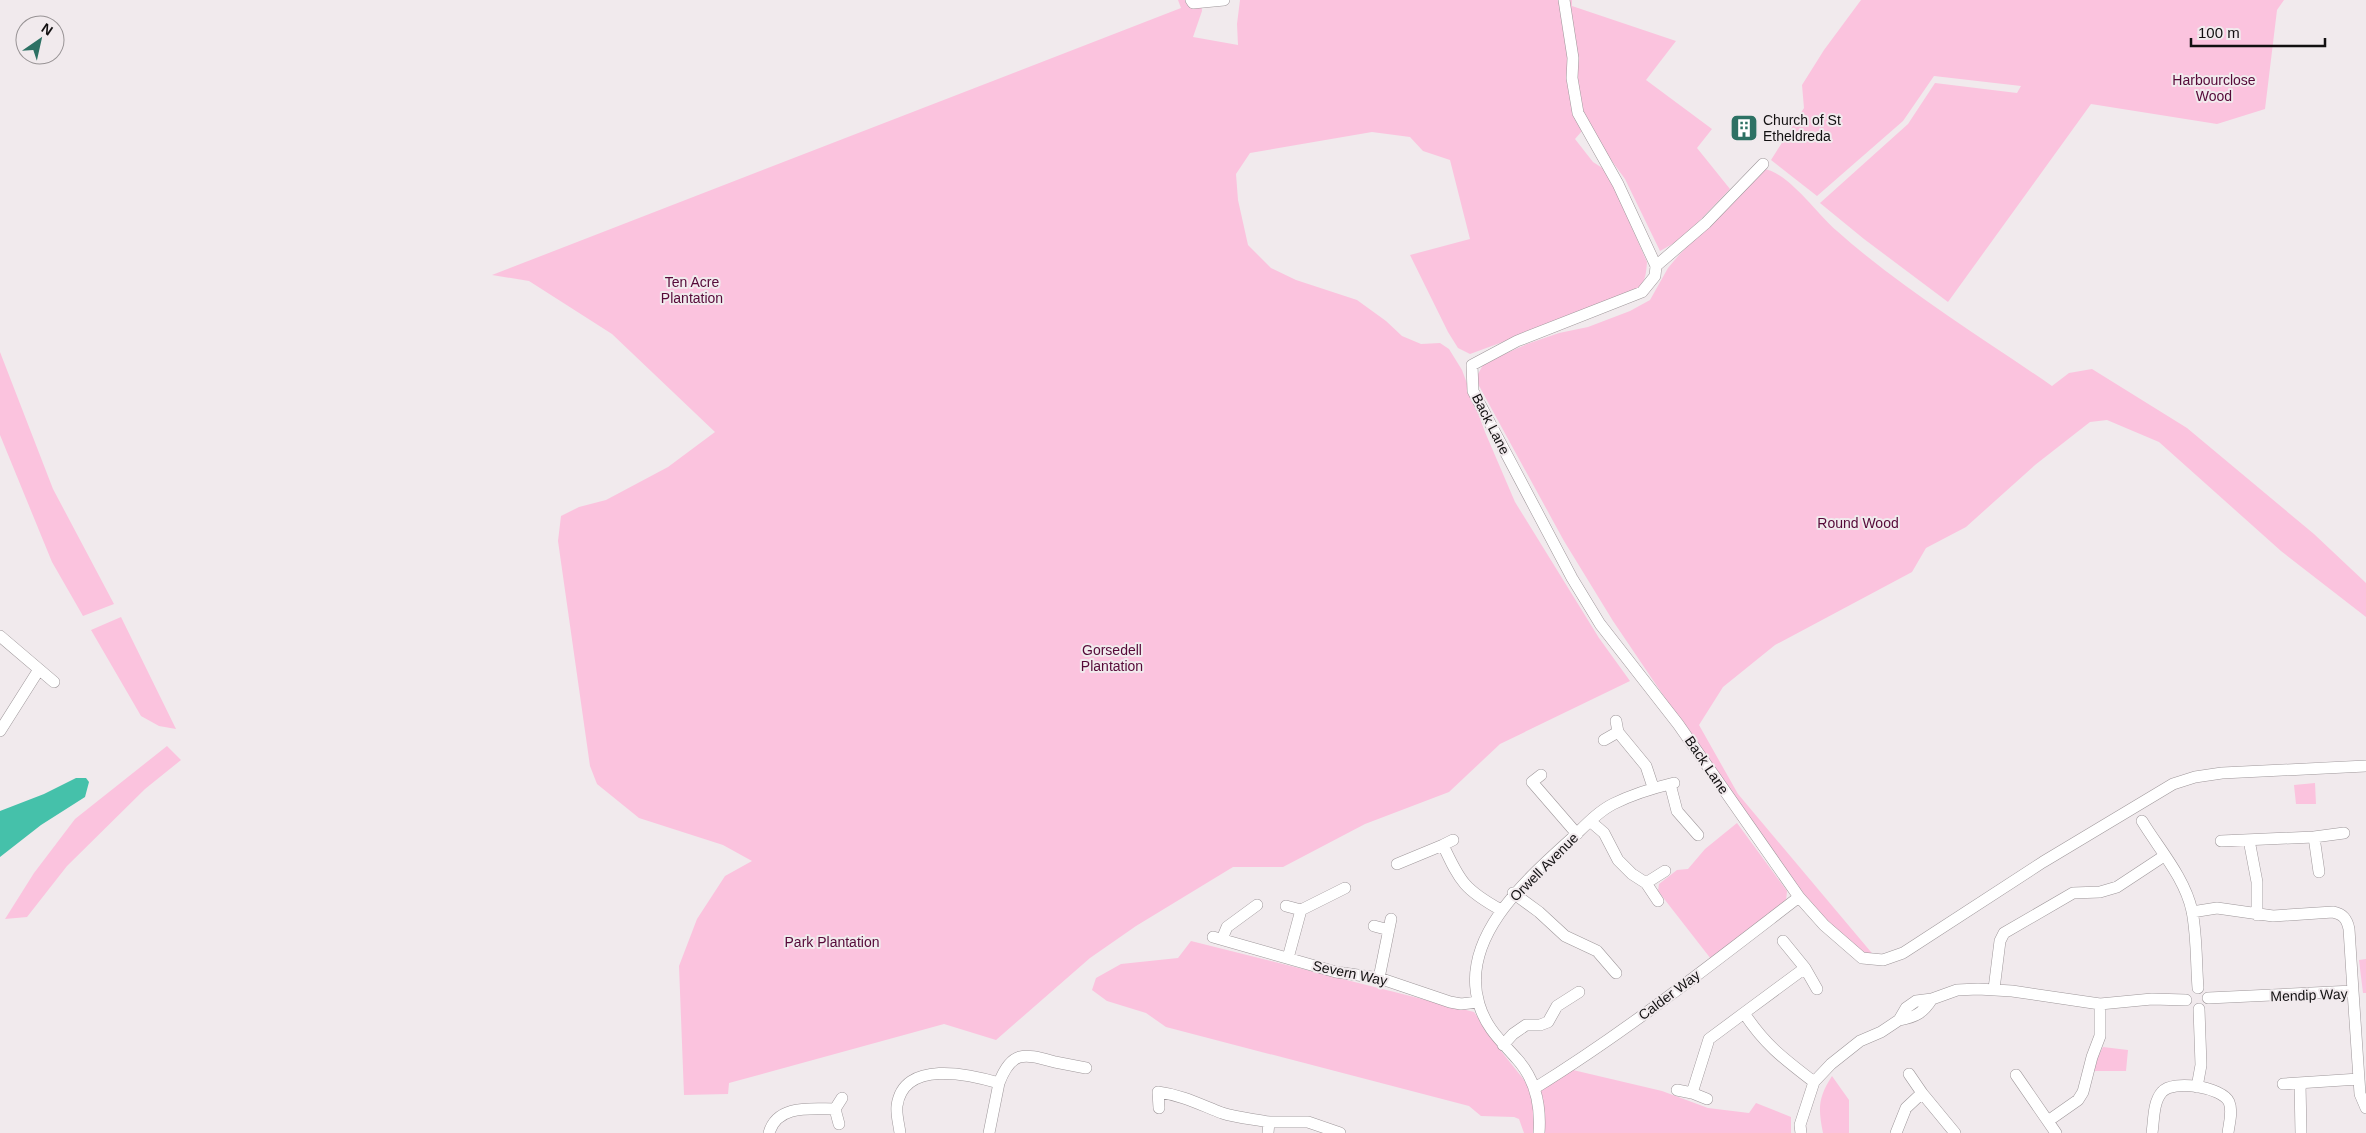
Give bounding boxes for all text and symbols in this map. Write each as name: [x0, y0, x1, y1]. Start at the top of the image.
north arrow: [15, 15, 65, 65]
scale bar: [2191, 15, 2325, 47]
text: N: [39, 20, 56, 39]
text: 100 m: [2198, 24, 2240, 41]
park label: Harbourclose Wood: [2172, 72, 2256, 104]
place label: Church of St Etheldreda: [1763, 112, 1841, 144]
building icon: Church of St Etheldreda: [1729, 113, 1759, 143]
park label: Ten Acre Plantation: [661, 274, 723, 306]
street label: Back Lane: [1469, 391, 1513, 457]
park label: Round Wood: [1817, 515, 1899, 531]
park label: Gorsedell Plantation: [1081, 642, 1143, 674]
street label: Back Lane: [1682, 733, 1732, 797]
street label: Orwell Avenue: [1507, 829, 1582, 904]
park label: Park Plantation: [785, 934, 879, 950]
street label: Severn Way: [1311, 957, 1389, 989]
street label: Calder Way: [1635, 967, 1703, 1023]
street label: Mendip Way: [2270, 986, 2348, 1004]

